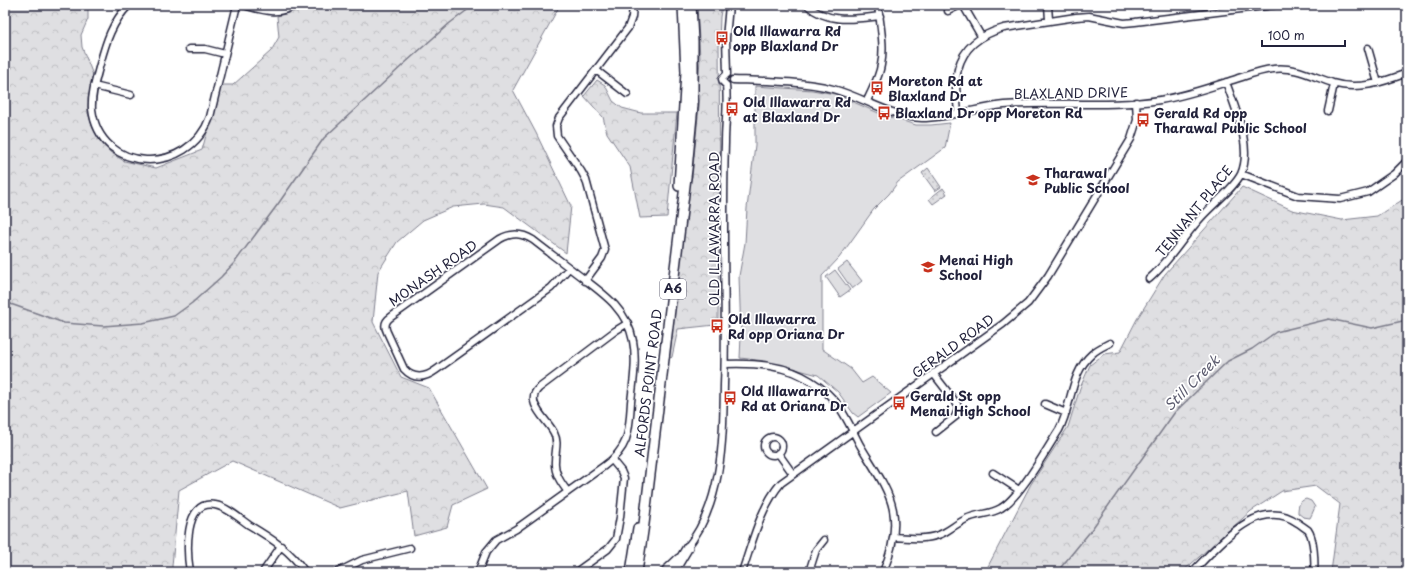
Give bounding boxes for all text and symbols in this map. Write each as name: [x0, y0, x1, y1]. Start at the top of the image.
place label: Old Illawarra Rd opp Blaxland Dr: [733, 21, 841, 55]
scale bar: [1262, 22, 1345, 48]
text: 100 m: [1268, 26, 1305, 44]
bus stop icon: Old Illawarra Rd opp Blaxland Dr: [714, 30, 730, 46]
place label: Moreton Rd at Blaxland Dr: [888, 71, 983, 105]
bus stop icon: Moreton Rd at Blaxland Dr: [869, 80, 885, 96]
street label: BLAXLAND DRIVE: [1014, 82, 1128, 103]
place label: Old Illawarra Rd at Blaxland Dr: [743, 92, 851, 126]
bus stop icon: Old Illawarra Rd at Blaxland Dr: [724, 101, 740, 117]
place label: Blaxland Dr opp Moreton Rd: [895, 103, 1083, 122]
place label: Gerald Rd opp Tharawal Public School: [1154, 103, 1307, 137]
bus stop icon: Blaxland Dr opp Moreton Rd: [876, 105, 892, 121]
bus stop icon: Gerald Rd opp Tharawal Public School: [1135, 112, 1151, 128]
street label: OLD ILLAWARRA ROAD: [704, 152, 723, 306]
street label: TENNANT PLACE: [1151, 161, 1236, 260]
place label: Tharawal Public School: [1044, 163, 1129, 197]
school or university icon: Tharawal Public School: [1025, 172, 1041, 188]
street label: MONASH ROAD: [385, 235, 481, 310]
place label: Menai High School: [939, 250, 1013, 284]
school or university icon: Menai High School: [920, 259, 936, 275]
road number: A6: [660, 279, 686, 299]
street label: ALFORDS POINT ROAD: [629, 308, 666, 458]
place label: Old Illawarra Rd opp Oriana Dr: [728, 309, 845, 343]
street label: GERALD ROAD: [908, 309, 998, 382]
bus stop icon: Old Illawarra Rd opp Oriana Dr: [709, 318, 725, 334]
water label: Still Creek: [1159, 349, 1225, 415]
place label: Old Illawarra Rd at Oriana Dr: [741, 381, 847, 415]
place label: Gerald St opp Menai High School: [910, 386, 1031, 420]
bus stop icon: Old Illawarra Rd at Oriana Dr: [722, 390, 738, 406]
bus stop icon: Gerald St opp Menai High School: [891, 395, 907, 411]

